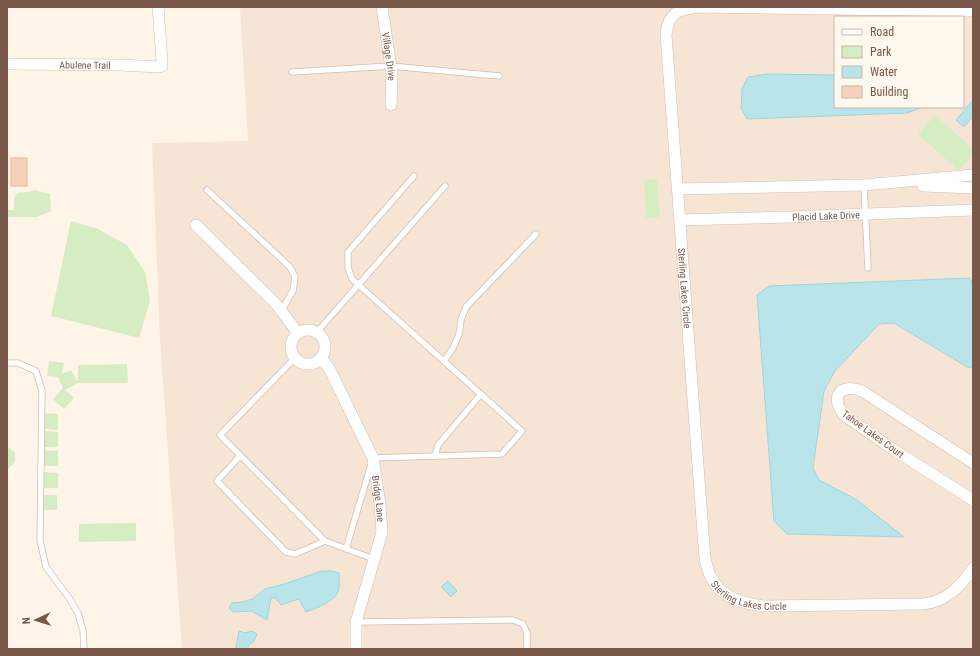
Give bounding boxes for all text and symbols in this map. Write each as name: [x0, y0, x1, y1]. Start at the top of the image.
legend: [834, 16, 964, 108]
text: Road: [870, 25, 894, 39]
street label: Village Drive: [380, 31, 398, 81]
text: Park: [870, 45, 892, 59]
street label: Abulene Trail: [59, 59, 111, 70]
text: Water: [870, 65, 898, 79]
text: Building: [870, 85, 908, 99]
street label: Placid Lake Drive: [792, 209, 860, 222]
street label: Sterling Lakes Circle: [676, 248, 693, 329]
street label: Tahoe Lakes Court: [840, 408, 906, 460]
street label: Bridge Lane: [370, 475, 387, 523]
street label: Sterling Lakes Circle: [709, 578, 787, 611]
north arrow: [16, 600, 56, 640]
text: N: [20, 617, 33, 624]

